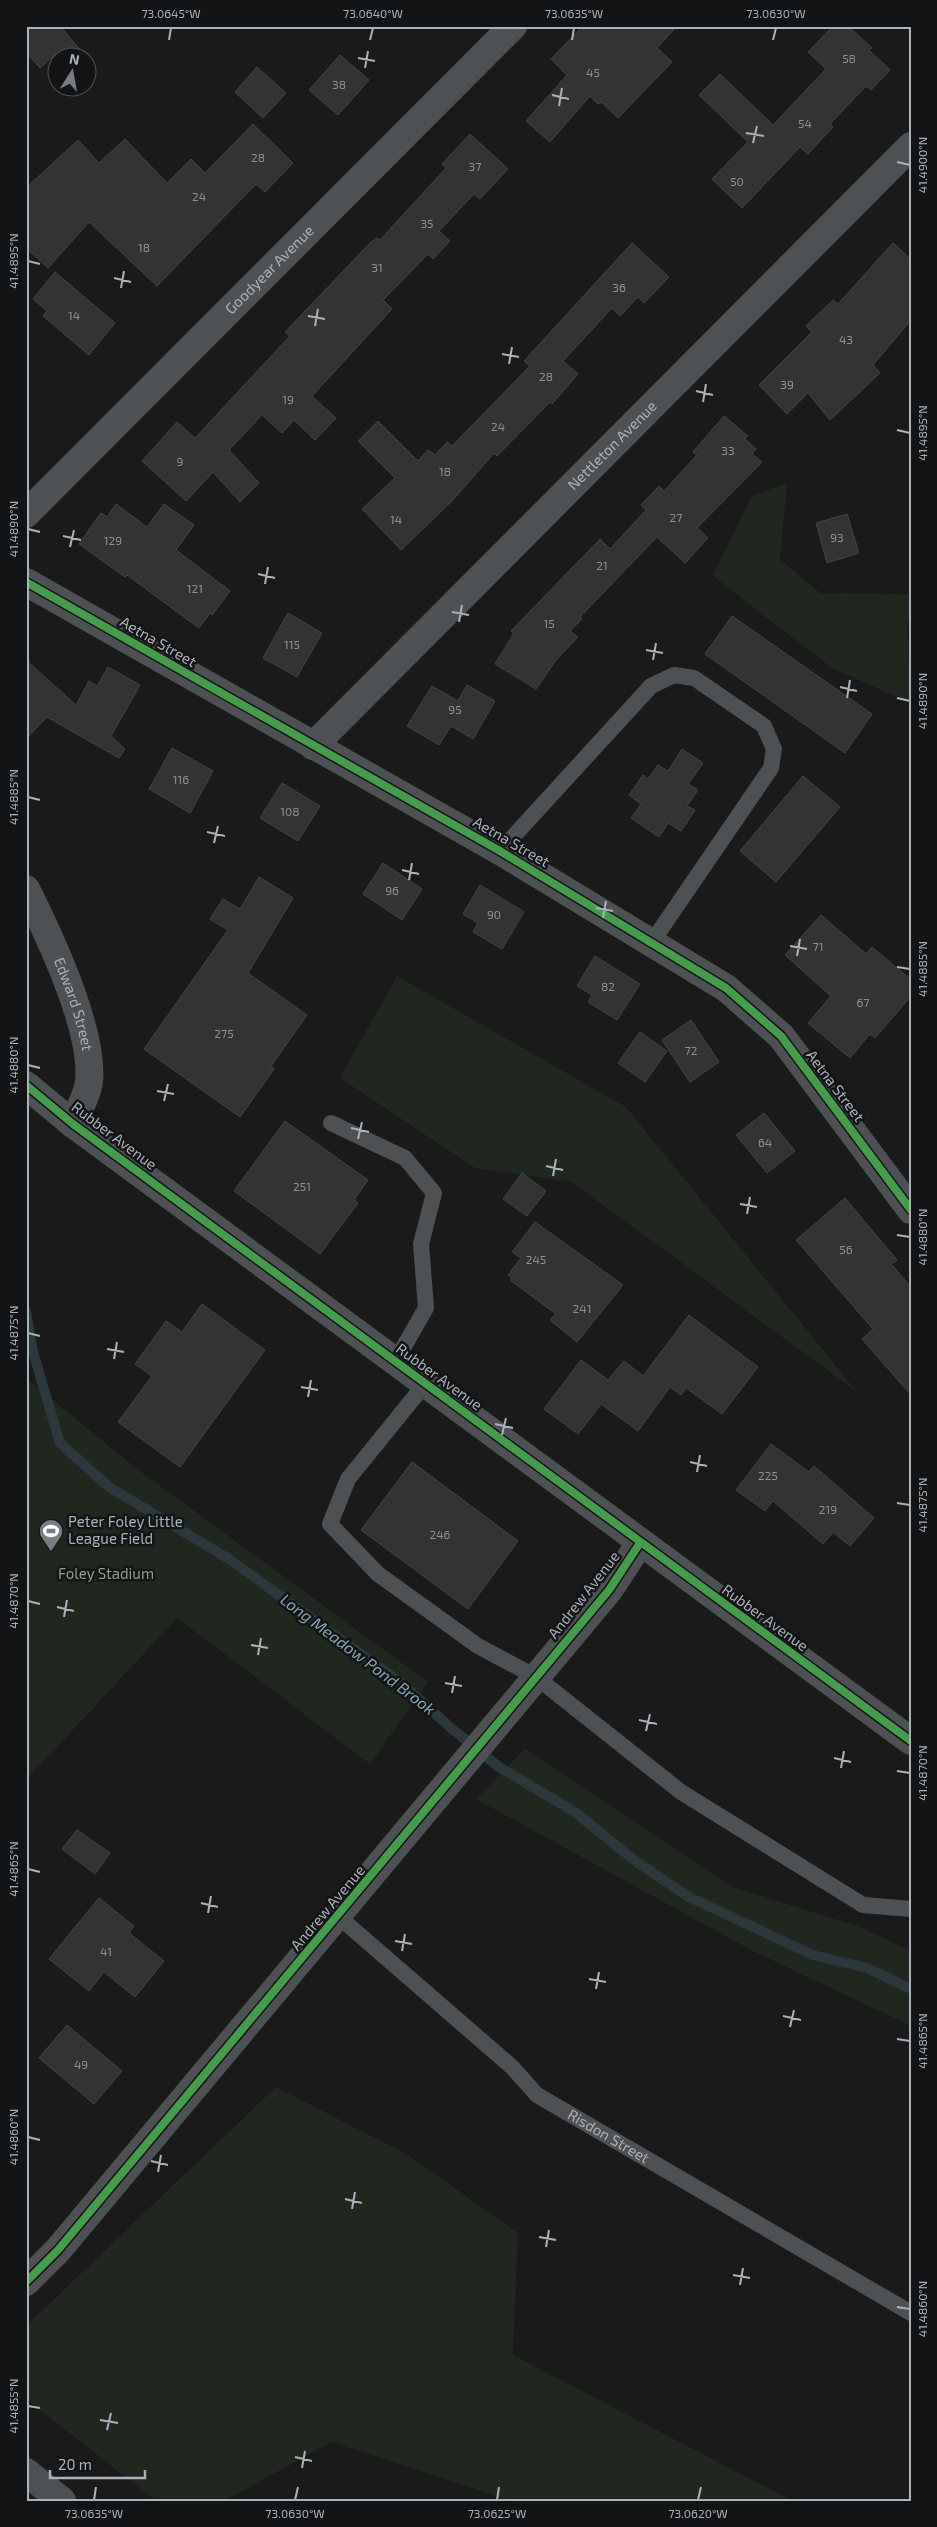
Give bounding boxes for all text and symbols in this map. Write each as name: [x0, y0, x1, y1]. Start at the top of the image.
text: 73.0645°W: [141, 6, 201, 20]
text: 73.0640°W: [343, 6, 403, 20]
text: 73.0635°W: [545, 6, 603, 20]
text: 73.0630°W: [746, 6, 806, 20]
north arrow: [48, 48, 98, 98]
text: N: [68, 49, 81, 68]
house number: 58: [842, 51, 856, 65]
house number: 45: [586, 65, 600, 79]
house number: 38: [332, 77, 346, 91]
house number: 54: [798, 116, 812, 130]
text: 41.4900°N: [915, 137, 929, 193]
house number: 28: [251, 150, 265, 164]
house number: 37: [469, 159, 481, 173]
house number: 50: [730, 174, 744, 188]
house number: 24: [192, 189, 206, 203]
house number: 35: [420, 216, 434, 230]
street label: Goodyear Avenue: [221, 221, 317, 317]
text: 41.4895°N: [6, 233, 20, 289]
house number: 18: [138, 240, 150, 254]
house number: 31: [371, 260, 383, 274]
house number: 36: [612, 280, 626, 294]
house number: 14: [68, 308, 80, 322]
house number: 43: [839, 332, 853, 346]
house number: 28: [539, 369, 553, 383]
house number: 39: [780, 377, 794, 391]
house number: 19: [282, 392, 294, 406]
street label: Nettleton Avenue: [563, 397, 660, 493]
text: 41.4895°N: [915, 405, 929, 461]
house number: 24: [491, 419, 505, 433]
house number: 33: [721, 443, 735, 457]
house number: 9: [177, 454, 184, 468]
house number: 18: [439, 464, 451, 478]
text: 41.4890°N: [6, 501, 20, 557]
house number: 27: [670, 510, 682, 524]
house number: 14: [390, 512, 402, 526]
house number: 93: [830, 530, 844, 544]
house number: 129: [104, 533, 122, 547]
house number: 21: [596, 558, 608, 572]
house number: 121: [187, 581, 203, 595]
street label: Aetna Street: [117, 612, 200, 670]
house number: 15: [543, 616, 555, 630]
house number: 115: [284, 637, 300, 651]
text: 41.4890°N: [915, 673, 929, 729]
house number: 95: [448, 702, 462, 716]
text: 41.4885°N: [6, 769, 20, 825]
house number: 116: [173, 772, 189, 786]
house number: 108: [280, 804, 300, 818]
street label: Aetna Street: [470, 812, 553, 870]
house number: 96: [385, 883, 399, 897]
house number: 90: [487, 907, 501, 921]
house number: 71: [813, 939, 823, 953]
text: 41.4885°N: [915, 941, 929, 997]
street label: Edward Street: [51, 954, 97, 1052]
house number: 82: [601, 979, 615, 993]
house number: 67: [856, 995, 870, 1009]
house number: 275: [214, 1026, 234, 1040]
text: 41.4880°N: [6, 1037, 20, 1093]
house number: 72: [685, 1043, 698, 1057]
street label: Aetna Street: [803, 1046, 869, 1125]
street label: Rubber Avenue: [68, 1097, 161, 1173]
house number: 64: [758, 1135, 772, 1149]
house number: 251: [293, 1179, 311, 1193]
text: 41.4880°N: [915, 1209, 929, 1265]
house number: 56: [839, 1242, 853, 1256]
house number: 245: [526, 1252, 546, 1266]
house number: 241: [573, 1301, 591, 1315]
text: 41.4875°N: [6, 1306, 20, 1360]
street label: Rubber Avenue: [393, 1339, 486, 1413]
house number: 225: [758, 1468, 778, 1482]
text: 41.4875°N: [915, 1478, 929, 1532]
house number: 219: [819, 1502, 837, 1516]
place label: Peter Foley Little League Field: [68, 1512, 183, 1547]
sports icon: Peter Foley Little League Field: [38, 1518, 64, 1552]
house number: 246: [430, 1527, 451, 1541]
street label: Andrew Avenue: [544, 1547, 623, 1642]
park label: Foley Stadium: [58, 1564, 154, 1582]
text: 41.4870°N: [6, 1573, 20, 1629]
street label: Rubber Avenue: [719, 1580, 812, 1654]
water label: Long Meadow Pond Brook: [277, 1589, 440, 1718]
text: 41.4870°N: [915, 1745, 929, 1801]
text: 41.4865°N: [6, 1841, 20, 1897]
street label: Andrew Avenue: [286, 1861, 368, 1954]
house number: 41: [100, 1944, 112, 1958]
text: 41.4865°N: [915, 2013, 929, 2069]
house number: 49: [74, 2057, 88, 2071]
street label: Risdon Street: [565, 2105, 653, 2167]
text: 41.4860°N: [6, 2109, 20, 2165]
text: 41.4860°N: [915, 2281, 929, 2337]
text: 41.4855°N: [6, 2378, 20, 2434]
scale bar: [50, 2447, 145, 2479]
text: 20 m: [58, 2455, 92, 2473]
text: 73.0635°W: [65, 2506, 123, 2520]
text: 73.0630°W: [265, 2506, 325, 2520]
text: 73.0625°W: [468, 2506, 526, 2520]
text: 73.0620°W: [668, 2506, 728, 2520]

